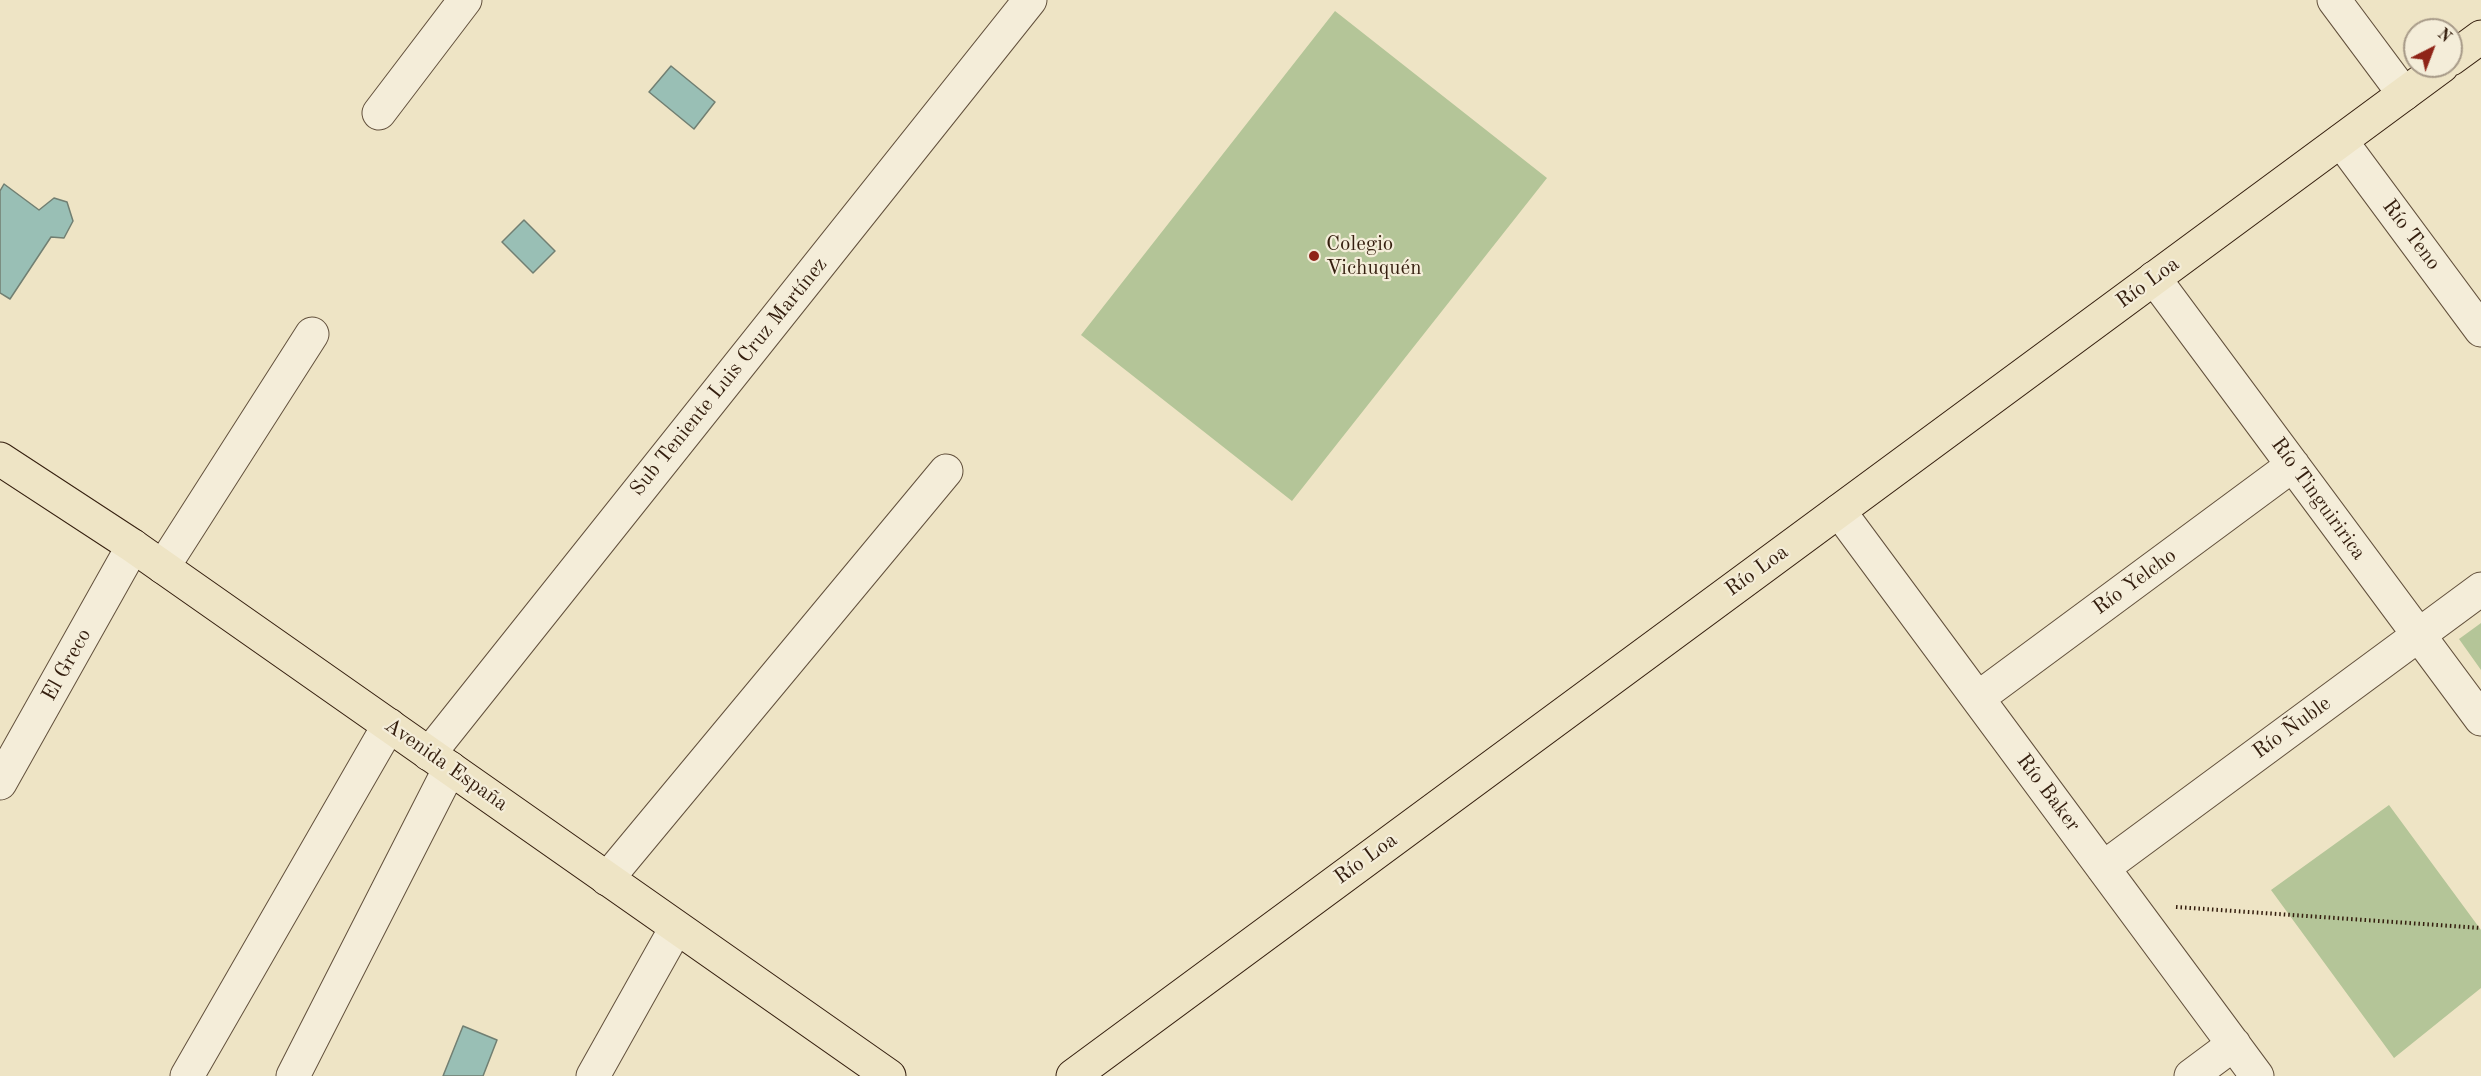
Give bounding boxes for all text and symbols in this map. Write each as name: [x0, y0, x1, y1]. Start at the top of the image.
north arrow: [2403, 18, 2463, 78]
text: N: [2434, 26, 2454, 46]
street label: Río Teno: [2376, 195, 2446, 275]
place label: Colegio Vichuquén: [1326, 231, 1422, 281]
marker: Colegio Vichuquén: [1307, 249, 1321, 263]
street label: Río Loa: [2112, 252, 2184, 314]
street label: Sub Teniente Luis Cruz Martínez: [625, 253, 833, 501]
street label: Río Tinguiririca: [2265, 433, 2371, 565]
street label: Río Loa: [1721, 540, 1793, 602]
street label: Río Yelcho: [2088, 543, 2182, 621]
street label: El Greco: [37, 624, 97, 706]
street label: Río Ñuble: [2248, 691, 2336, 765]
street label: Avenida España: [379, 713, 513, 817]
street label: Río Baker: [2011, 749, 2085, 837]
street label: Río Loa: [1330, 828, 1402, 890]

